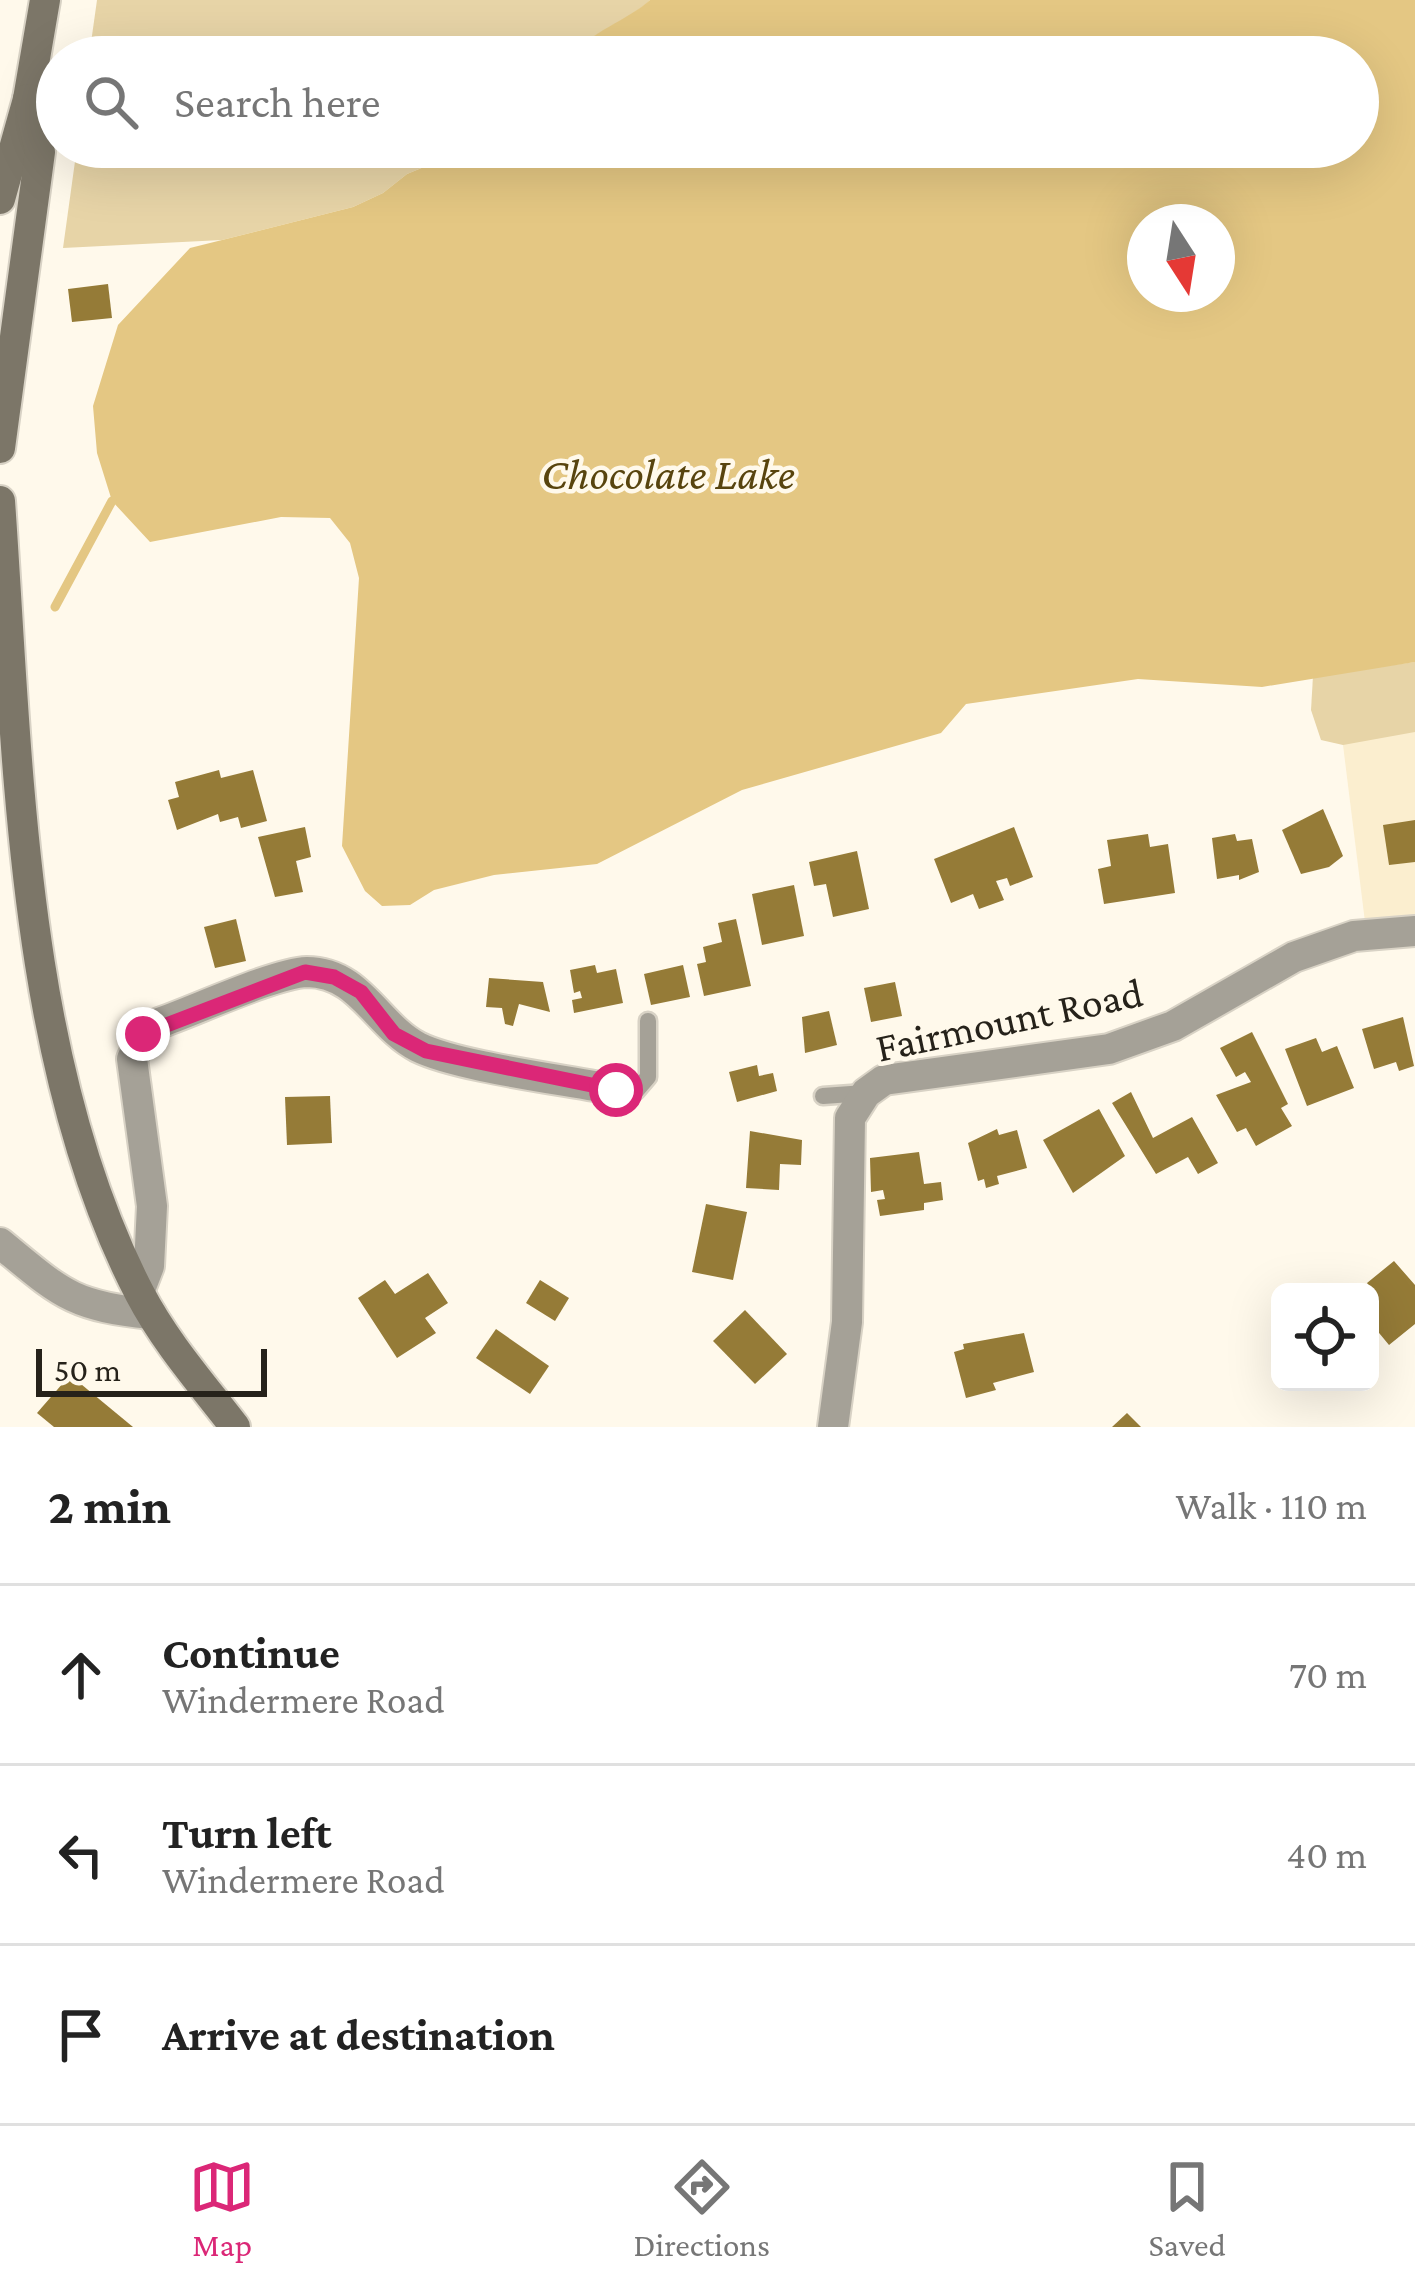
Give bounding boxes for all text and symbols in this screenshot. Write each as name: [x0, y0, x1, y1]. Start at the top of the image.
search box: [36, 36, 1379, 168]
icon: search: [78, 69, 144, 135]
text: Search here: [174, 77, 381, 127]
north arrow: [1127, 204, 1235, 312]
water label: Chocolate Lake: [541, 449, 795, 499]
street label: Fairmount Road: [871, 968, 1147, 1071]
route end: [116, 1007, 170, 1061]
route start: [589, 1063, 643, 1117]
map controls: [1271, 1283, 1379, 1391]
button: locate: [1271, 1283, 1379, 1391]
scale bar: [36, 1343, 267, 1396]
text: 50 m: [54, 1351, 121, 1388]
text: 2 min: [48, 1477, 171, 1534]
text: Walk · 110 m: [1175, 1484, 1367, 1527]
text: Continue: [162, 1628, 340, 1678]
icon: ahead: [48, 1642, 114, 1708]
text: 70 m: [1289, 1653, 1367, 1696]
text: Windermere Road: [162, 1678, 445, 1721]
text: Turn left: [162, 1808, 331, 1858]
icon: left: [48, 1822, 114, 1888]
text: 40 m: [1286, 1833, 1367, 1876]
text: Windermere Road: [162, 1858, 445, 1901]
icon: arrive: [48, 2002, 114, 2068]
text: Arrive at destination: [162, 2010, 555, 2060]
tab: Map: [189, 2154, 255, 2263]
tab: Directions: [634, 2154, 770, 2263]
tab: Saved: [1148, 2154, 1226, 2263]

